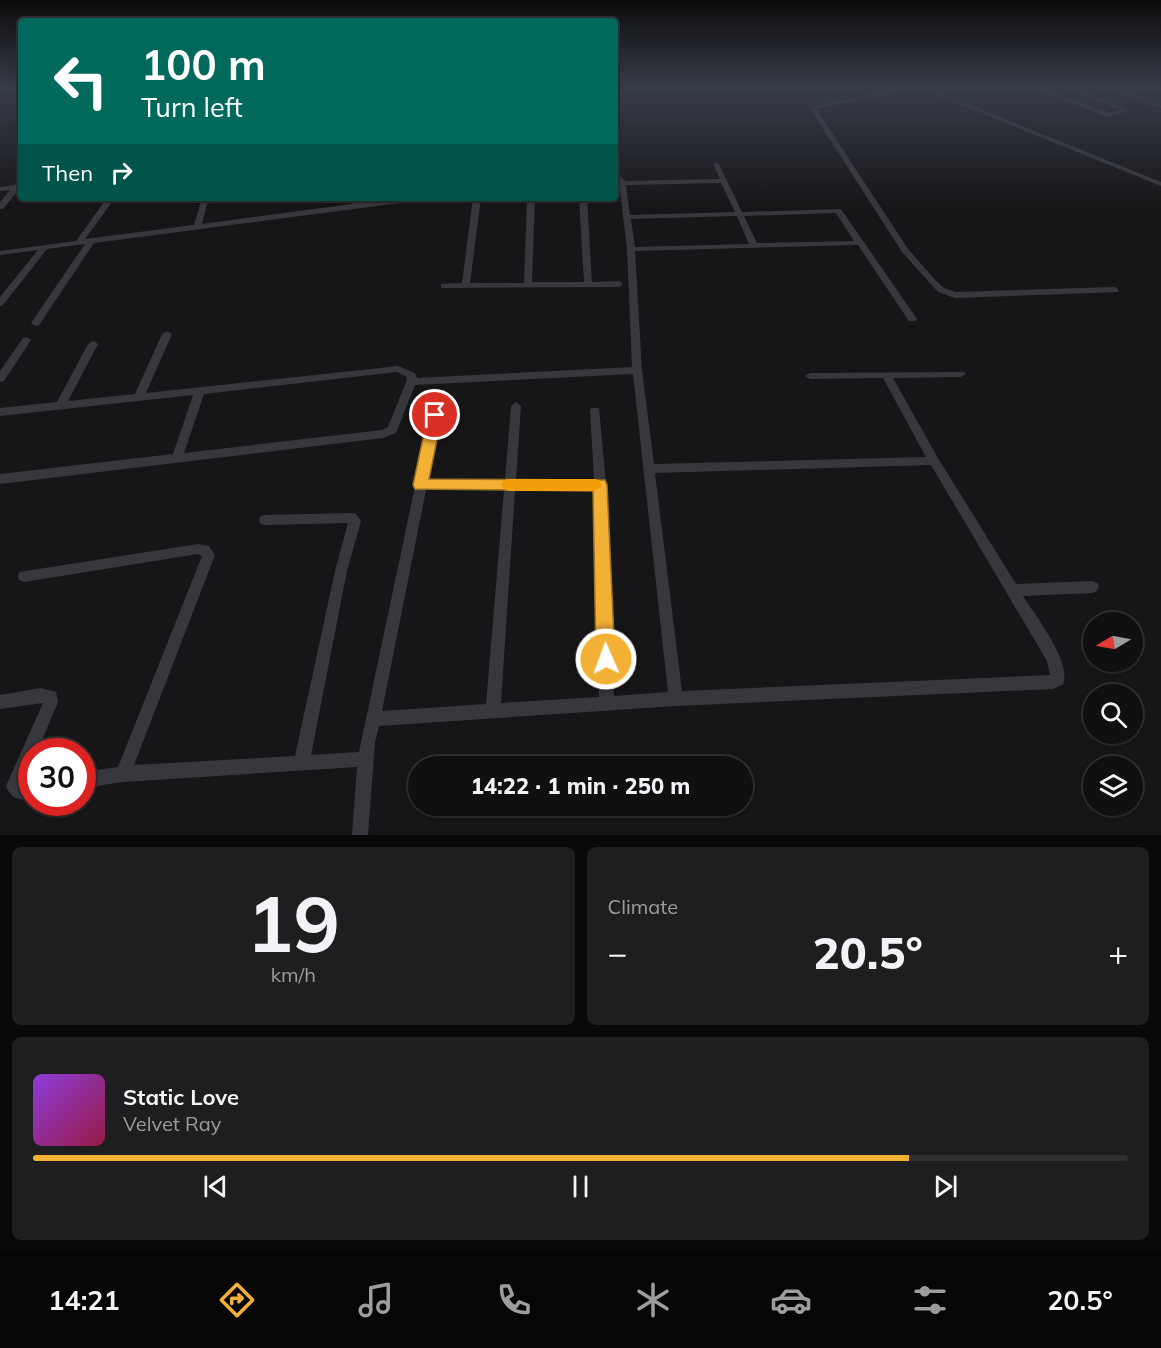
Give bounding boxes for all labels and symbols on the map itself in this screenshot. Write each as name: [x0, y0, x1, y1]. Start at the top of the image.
pin: [409, 389, 460, 440]
north arrow: [1083, 612, 1143, 672]
position arrow: [574, 627, 638, 691]
speed limit sign: 30: [18, 738, 96, 816]

